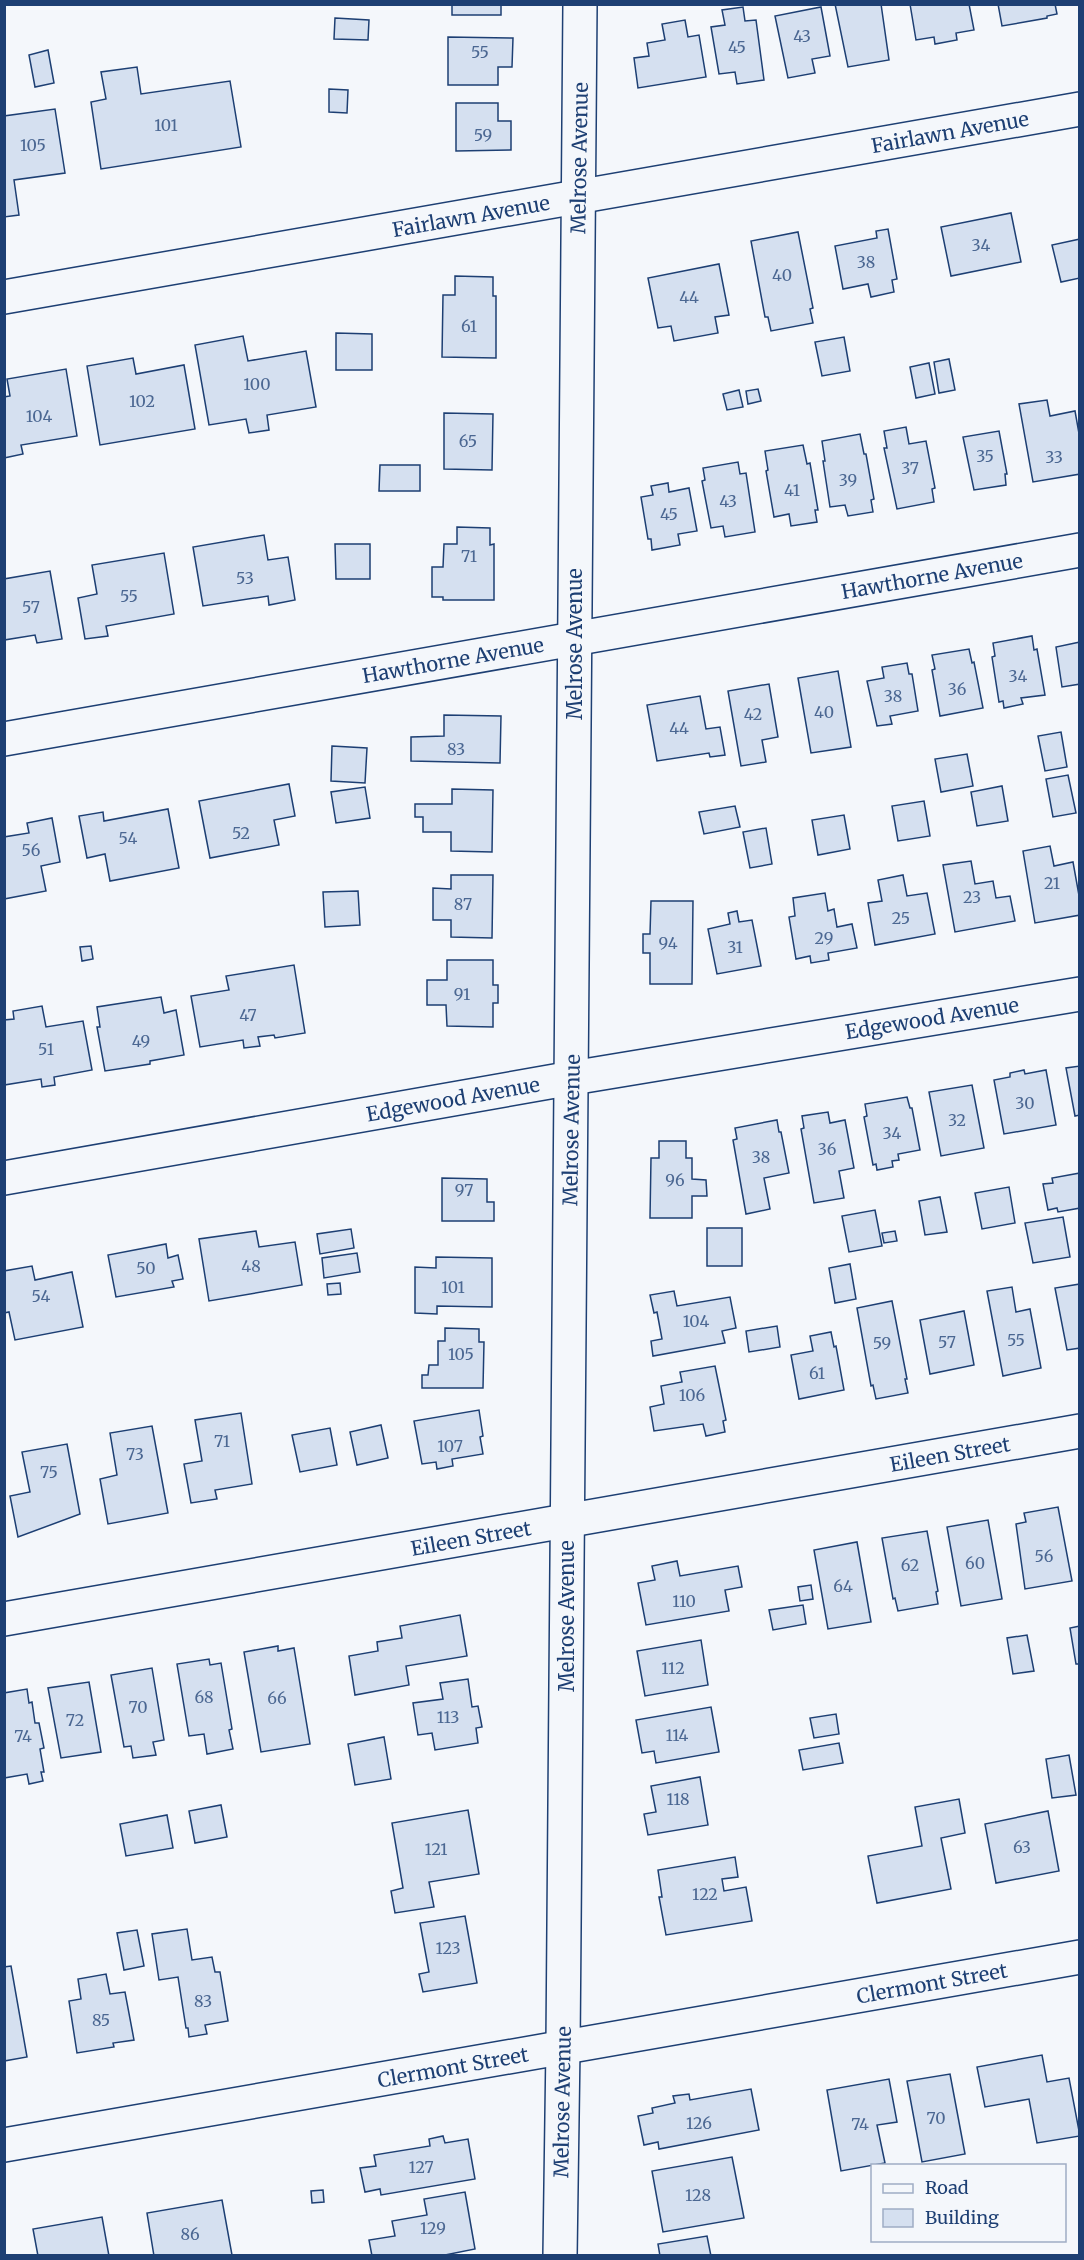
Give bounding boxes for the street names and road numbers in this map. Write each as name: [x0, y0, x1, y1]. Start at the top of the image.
street label: Melrose Avenue: [565, 82, 593, 234]
street label: Fairlawn Avenue: [869, 106, 1031, 158]
street label: Fairlawn Avenue: [390, 190, 552, 242]
street label: Hawthorne Avenue: [839, 548, 1025, 604]
street label: Melrose Avenue: [562, 568, 587, 720]
street label: Hawthorne Avenue: [360, 632, 546, 688]
street label: Edgewood Avenue: [843, 992, 1021, 1044]
street label: Melrose Avenue: [557, 1054, 585, 1206]
street label: Edgewood Avenue: [364, 1071, 542, 1127]
street label: Eileen Street: [888, 1431, 1012, 1477]
street label: Eileen Street: [409, 1515, 533, 1561]
street label: Melrose Avenue: [554, 1540, 579, 1692]
street label: Clermont Street: [855, 1957, 1010, 2009]
street label: Melrose Avenue: [548, 2026, 576, 2178]
street label: Clermont Street: [376, 2041, 531, 2093]

